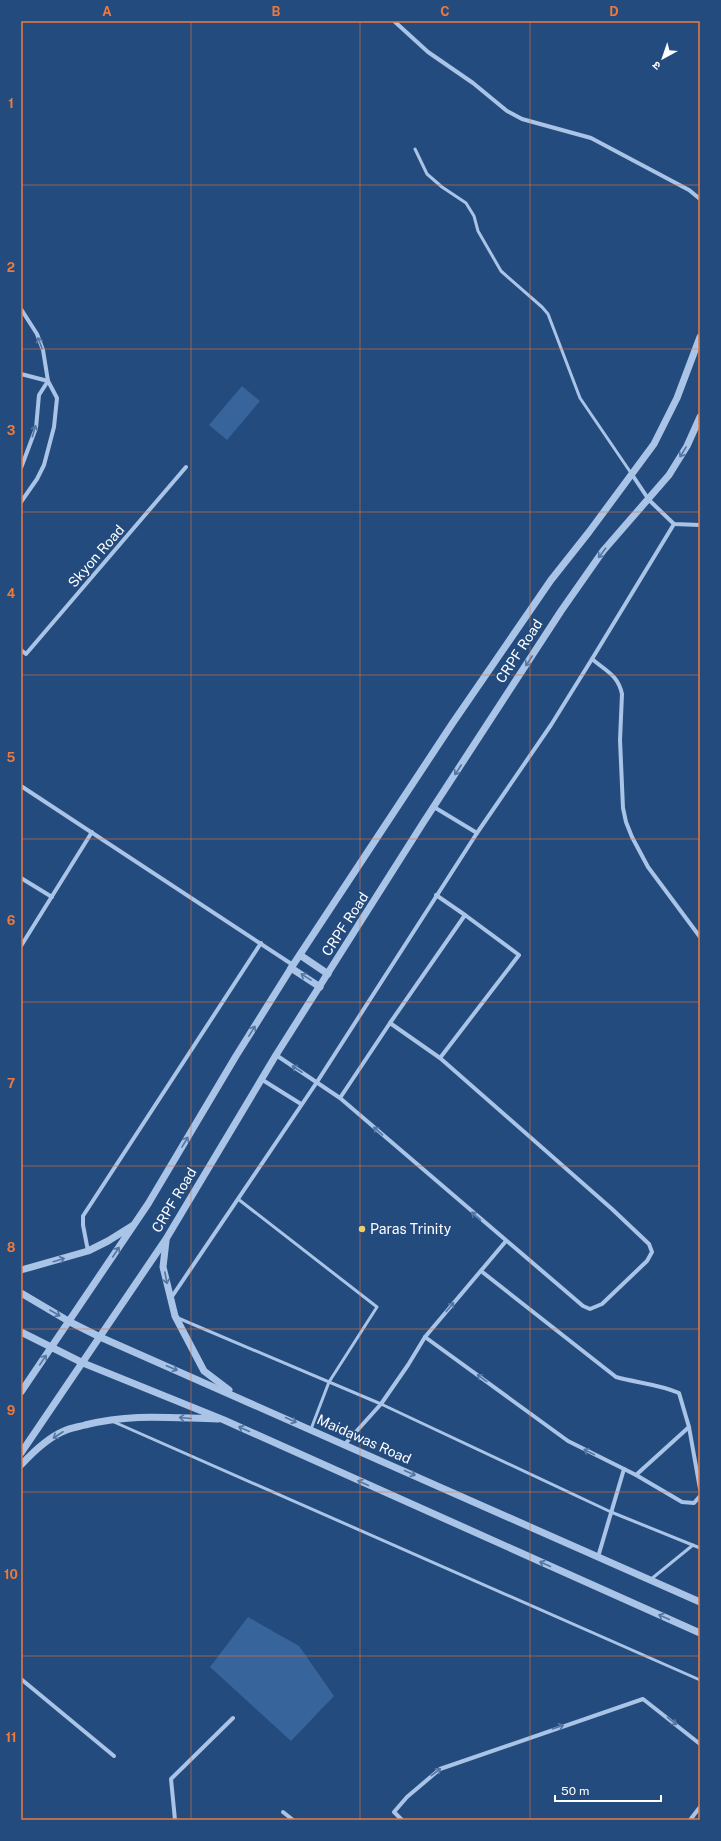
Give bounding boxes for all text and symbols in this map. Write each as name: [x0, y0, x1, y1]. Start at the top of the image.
text: A: [102, 4, 112, 19]
text: B: [272, 4, 281, 19]
text: C: [440, 4, 450, 19]
text: D: [609, 4, 619, 19]
north arrow: [643, 38, 683, 78]
text: उ: [650, 59, 663, 72]
text: 1: [8, 96, 14, 111]
text: 2: [7, 260, 15, 275]
one-way arrow: [36, 338, 44, 350]
text: 3: [7, 423, 16, 438]
one-way arrow: [31, 425, 38, 438]
one-way arrow: [679, 446, 687, 458]
street label: Skyon Road: [65, 522, 127, 590]
one-way arrow: [598, 548, 606, 559]
text: 4: [7, 586, 16, 601]
street label: CRPF Road: [492, 616, 546, 686]
one-way arrow: [524, 655, 533, 666]
text: 5: [7, 750, 16, 765]
one-way arrow: [454, 764, 462, 775]
street label: CRPF Road: [318, 889, 372, 959]
text: 6: [7, 913, 16, 928]
one-way arrow: [300, 973, 311, 982]
one-way arrow: [248, 1026, 256, 1037]
one-way arrow: [292, 1065, 303, 1073]
text: 7: [7, 1076, 15, 1091]
one-way arrow: [373, 1126, 383, 1135]
one-way arrow: [181, 1136, 189, 1148]
street label: CRPF Road: [148, 1165, 200, 1235]
one-way arrow: [471, 1211, 482, 1220]
place label: Paras Trinity: [370, 1221, 452, 1237]
marker: Paras Trinity: [357, 1224, 367, 1234]
text: 8: [7, 1240, 16, 1255]
one-way arrow: [112, 1247, 120, 1258]
one-way arrow: [52, 1256, 65, 1263]
one-way arrow: [162, 1271, 170, 1284]
one-way arrow: [446, 1302, 455, 1312]
one-way arrow: [49, 1309, 61, 1317]
one-way arrow: [39, 1354, 47, 1365]
one-way arrow: [166, 1365, 178, 1372]
one-way arrow: [477, 1374, 488, 1383]
text: 9: [7, 1403, 15, 1418]
street label: Maidawas Road: [314, 1411, 414, 1467]
one-way arrow: [179, 1414, 192, 1421]
one-way arrow: [285, 1417, 297, 1425]
one-way arrow: [239, 1425, 251, 1432]
one-way arrow: [53, 1431, 64, 1439]
one-way arrow: [584, 1448, 596, 1455]
one-way arrow: [404, 1470, 416, 1477]
one-way arrow: [357, 1479, 369, 1486]
one-way arrow: [540, 1560, 552, 1568]
text: 10: [4, 1567, 18, 1582]
one-way arrow: [659, 1613, 671, 1620]
one-way arrow: [666, 1717, 677, 1726]
one-way arrow: [551, 1723, 564, 1730]
text: 11: [5, 1730, 17, 1745]
one-way arrow: [431, 1768, 442, 1777]
scale bar: [555, 1777, 661, 1803]
text: 50 m: [561, 1784, 589, 1798]

